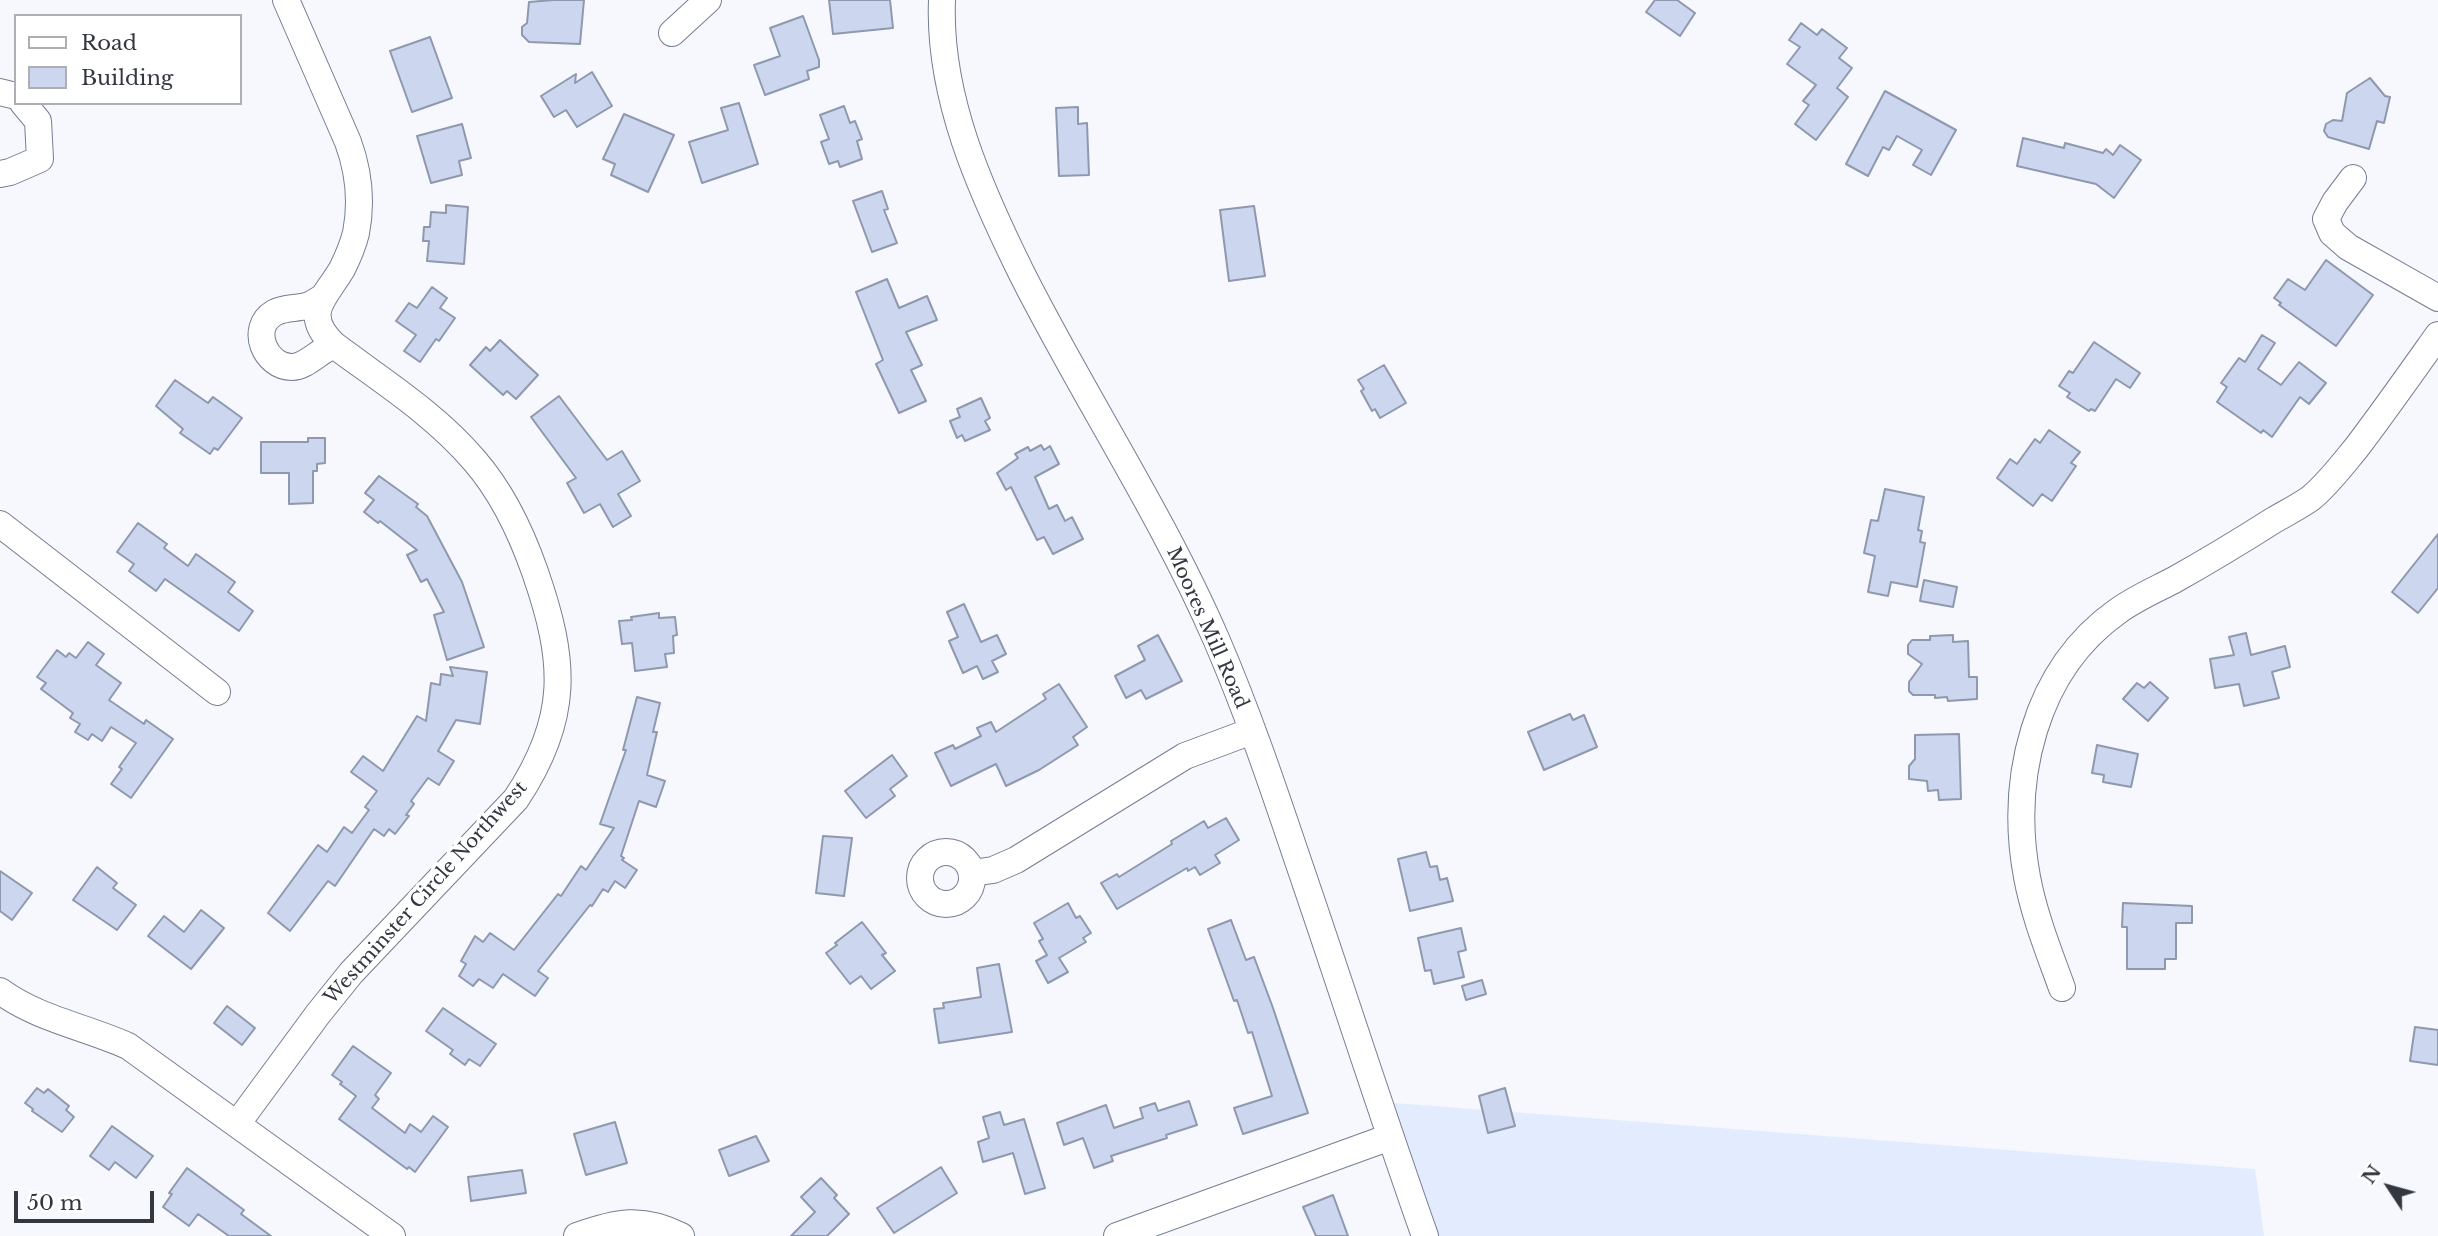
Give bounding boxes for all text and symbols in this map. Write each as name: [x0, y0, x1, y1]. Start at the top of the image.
legend: [14, 14, 242, 105]
text: Road: [81, 30, 137, 56]
text: Building: [81, 65, 173, 91]
street label: Moores Mill Road: [1161, 544, 1253, 712]
street label: Westminster Circle Northwest: [320, 777, 532, 1009]
north arrow: [2354, 1152, 2424, 1222]
text: N: [2357, 1160, 2386, 1188]
scale bar: [18, 1176, 158, 1220]
text: 50 m: [27, 1190, 82, 1216]

